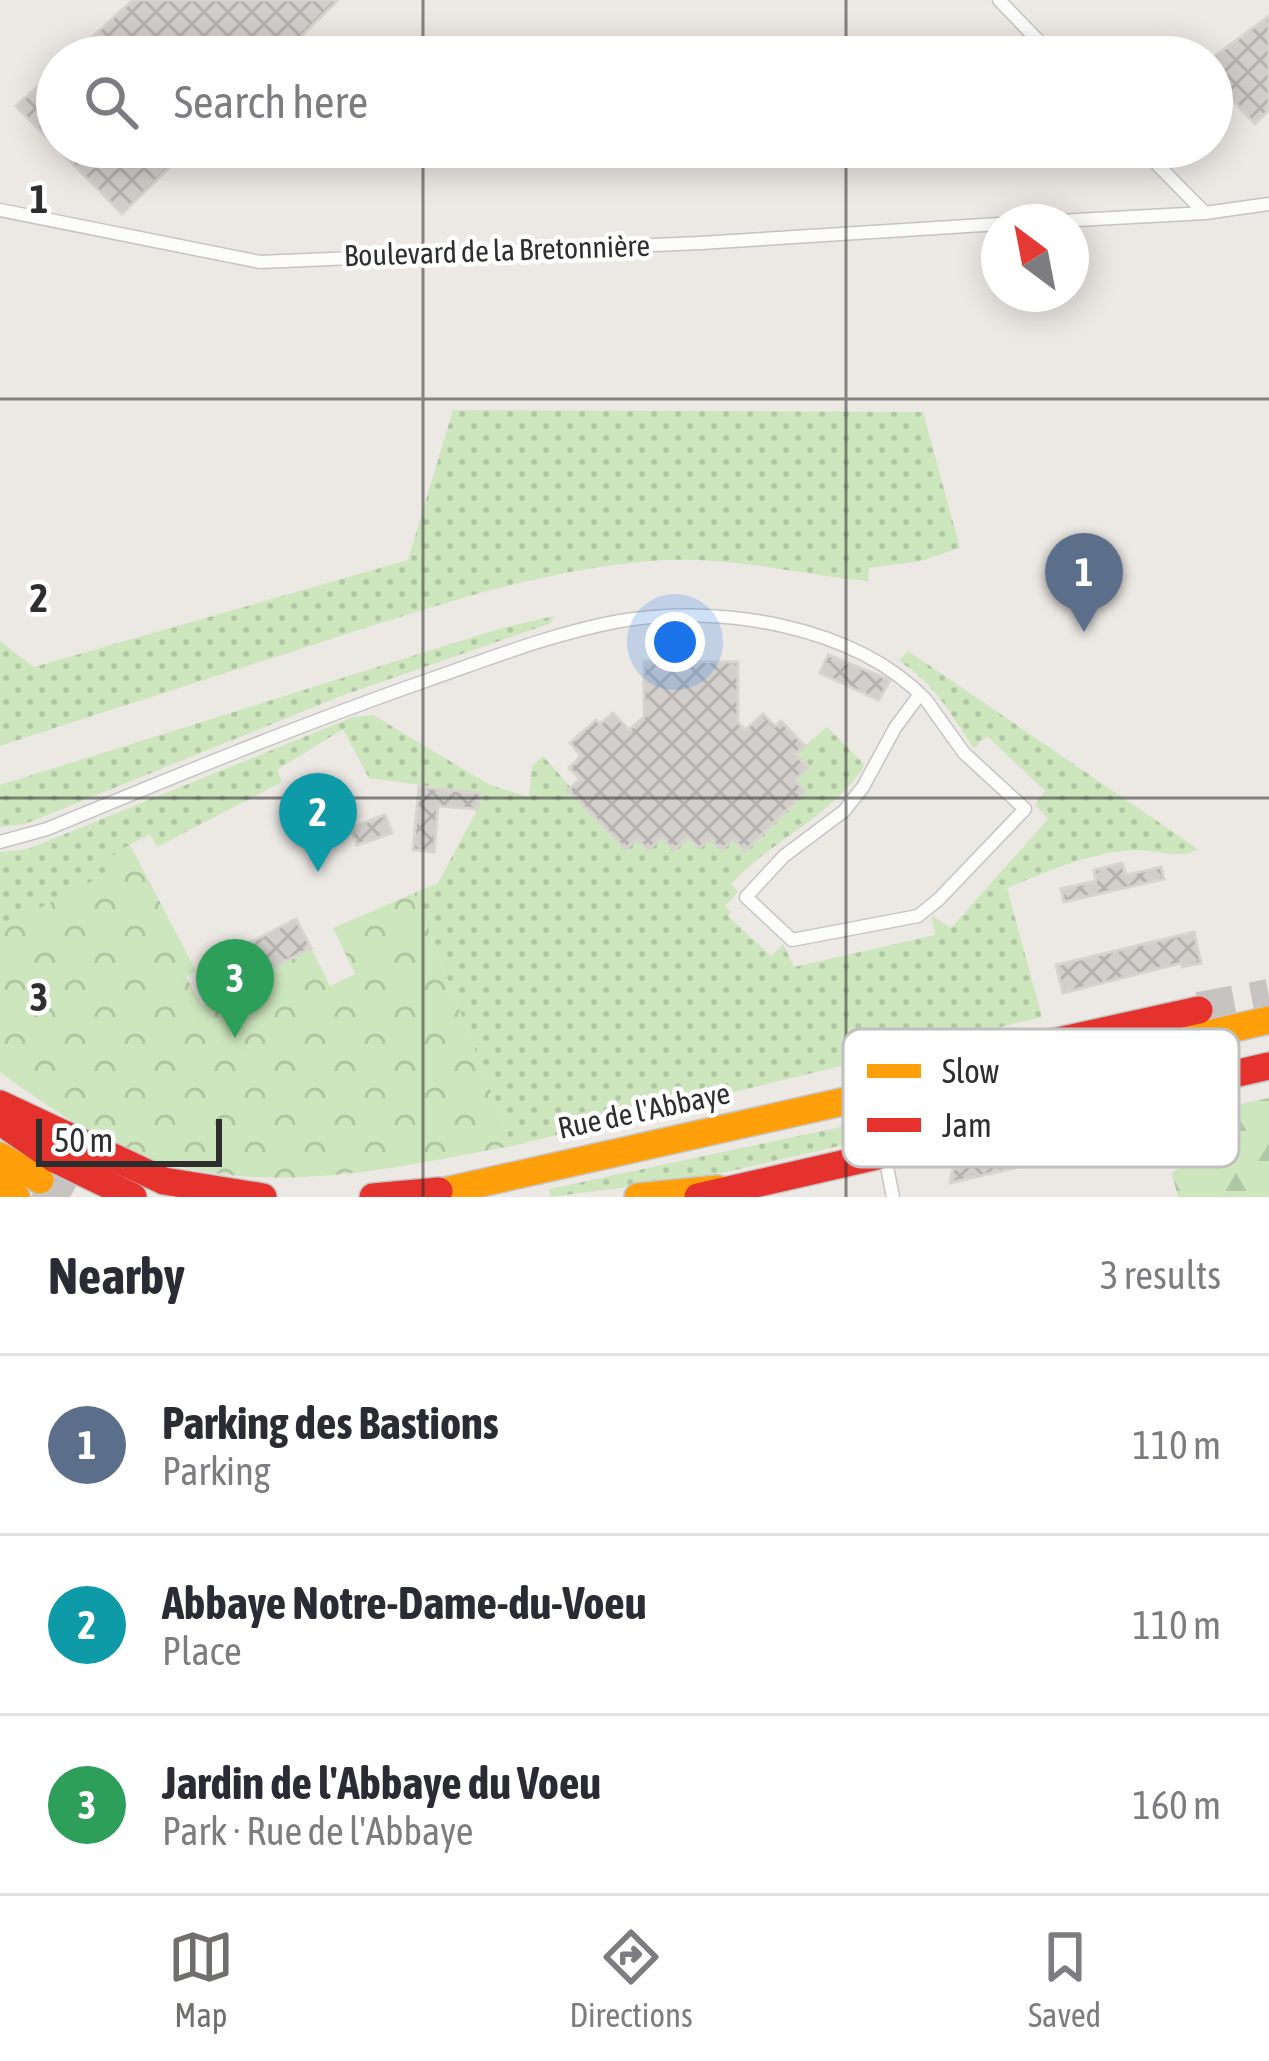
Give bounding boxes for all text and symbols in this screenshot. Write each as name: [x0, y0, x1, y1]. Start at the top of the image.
search box: [36, 36, 1233, 168]
icon: search: [78, 69, 144, 135]
text: Search here: [174, 76, 368, 128]
text: 1: [30, 177, 48, 221]
north arrow: [981, 204, 1089, 312]
street label: Boulevard de la Bretonnière: [343, 228, 651, 272]
pin: 1: [1045, 533, 1123, 632]
text: 2: [30, 576, 48, 620]
your location: [645, 612, 705, 672]
pin: 2: [279, 773, 357, 872]
pin: 3: [196, 939, 274, 1038]
text: 3: [30, 975, 48, 1019]
legend: [843, 1029, 1239, 1167]
text: Slow: [942, 1052, 999, 1090]
street label: Rue de l'Abbaye: [555, 1075, 733, 1145]
text: Jam: [942, 1106, 992, 1144]
scale bar: [36, 1113, 222, 1166]
text: 50 m: [54, 1121, 113, 1159]
text: Nearby: [48, 1246, 185, 1305]
text: 3 results: [1100, 1253, 1221, 1297]
text: Parking des Bastions: [162, 1397, 499, 1449]
text: 1: [78, 1423, 96, 1467]
text: 110 m: [1133, 1423, 1221, 1467]
text: Parking: [162, 1449, 271, 1493]
text: Abbaye Notre-Dame-du-Voeu: [162, 1577, 646, 1629]
text: 2: [78, 1603, 96, 1647]
text: 110 m: [1133, 1603, 1221, 1647]
text: Place: [162, 1629, 242, 1673]
text: Jardin de l'Abbaye du Voeu: [162, 1757, 601, 1809]
text: 3: [78, 1783, 96, 1827]
text: 160 m: [1133, 1783, 1221, 1827]
text: Park · Rue de l'Abbaye: [162, 1809, 473, 1853]
tab: Map: [168, 1924, 234, 2034]
tab: Directions: [569, 1924, 693, 2034]
tab: Saved: [1028, 1924, 1101, 2034]

